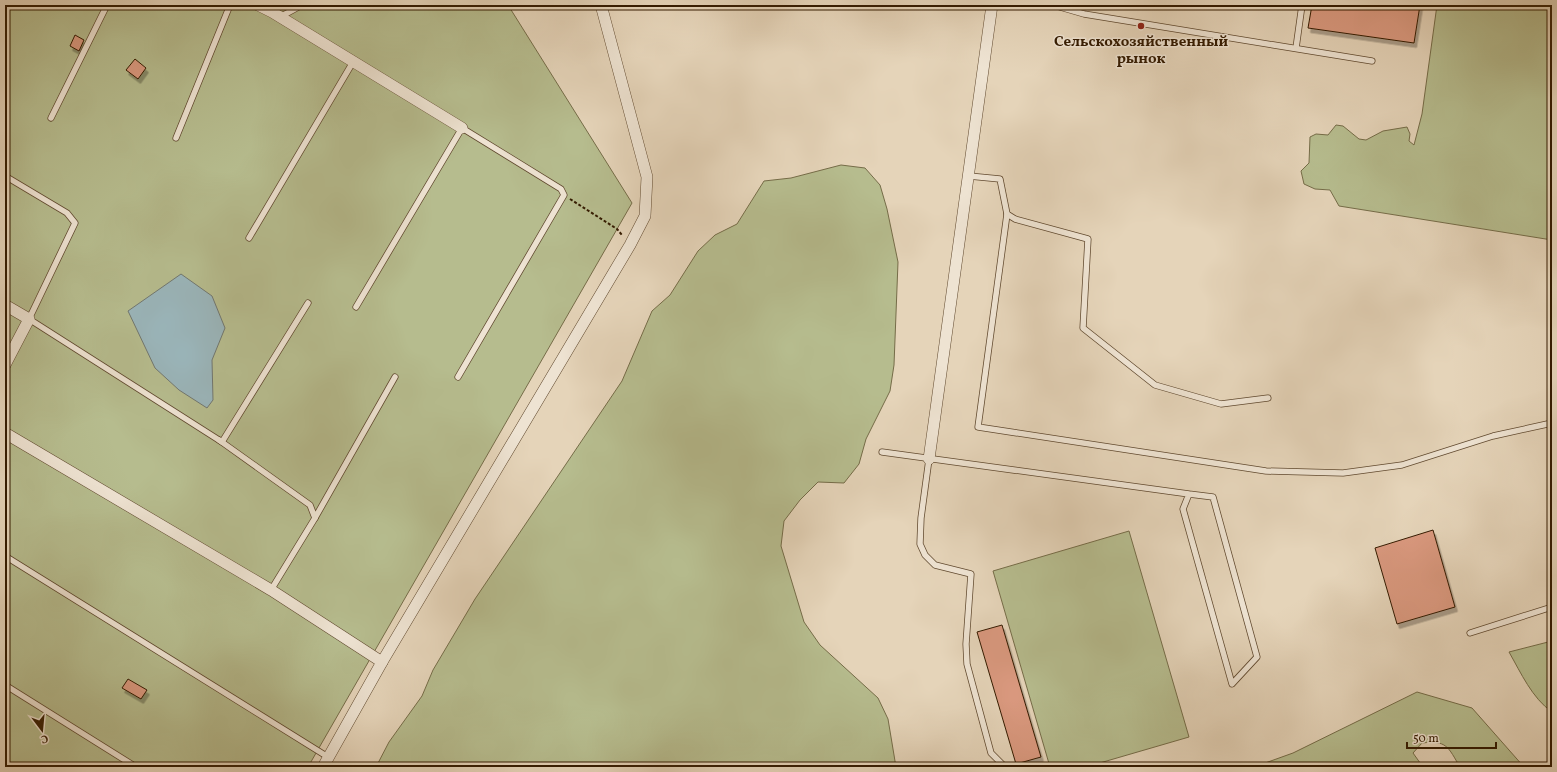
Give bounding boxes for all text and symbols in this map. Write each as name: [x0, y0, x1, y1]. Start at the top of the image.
marker: Сельскохозяйственный рынок: [1136, 21, 1146, 31]
place label: Сельскохозяйственный рынок: [1054, 32, 1228, 70]
north arrow: [22, 710, 62, 750]
scale bar: [1407, 724, 1496, 750]
text: С: [39, 730, 50, 746]
text: 50 m: [1413, 731, 1439, 747]

